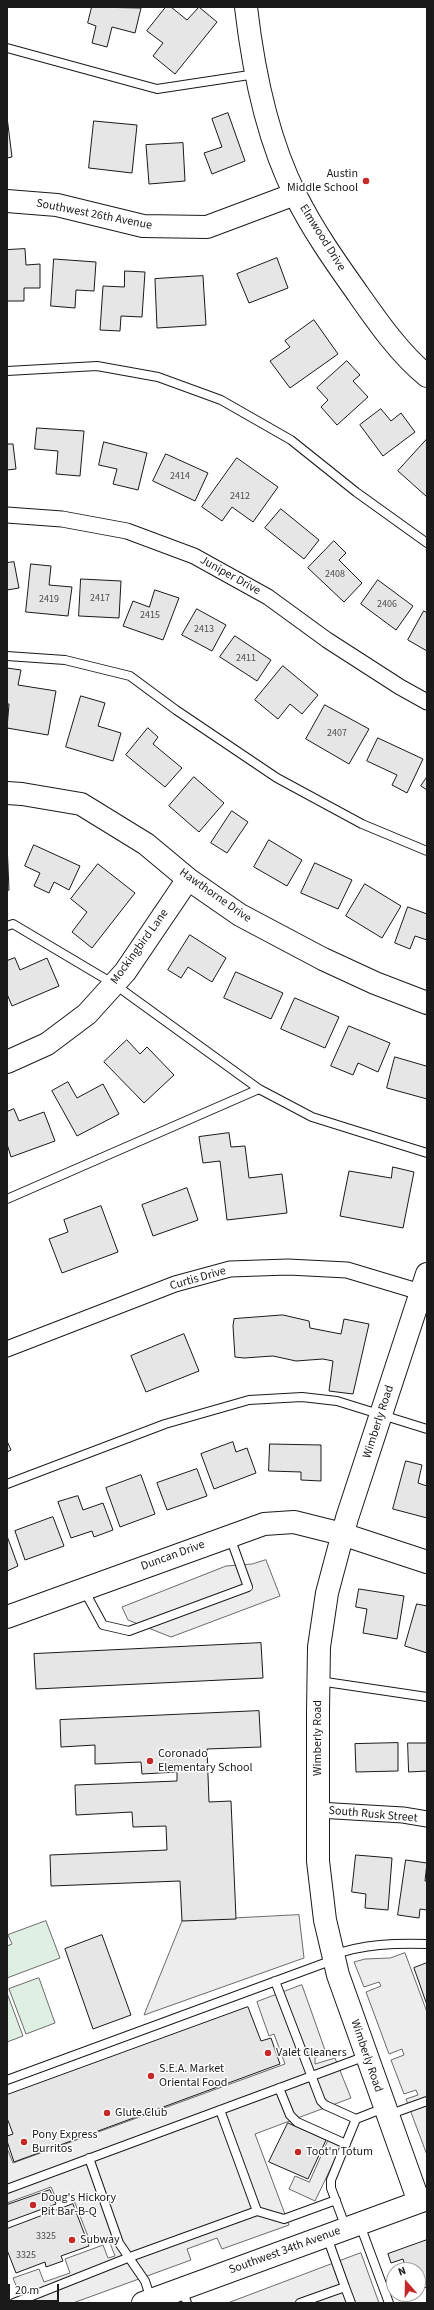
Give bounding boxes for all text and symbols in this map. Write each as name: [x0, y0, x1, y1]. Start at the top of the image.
place label: Austin Middle School: [287, 167, 358, 195]
marker: Austin Middle School: [361, 176, 371, 186]
street label: Southwest 26th Avenue: [35, 197, 153, 233]
street label: Elmwood Drive: [296, 202, 348, 274]
house number: 2414: [170, 471, 190, 483]
house number: 2412: [230, 491, 250, 503]
street label: Juniper Drive: [197, 553, 263, 599]
house number: 2408: [325, 569, 345, 581]
house number: 2417: [90, 593, 110, 605]
house number: 2419: [39, 594, 59, 606]
house number: 2406: [377, 599, 397, 611]
house number: 2415: [140, 610, 160, 622]
house number: 2413: [194, 624, 214, 636]
house number: 2411: [236, 653, 256, 665]
house number: 2407: [327, 728, 347, 740]
street label: Hawthorne Drive: [176, 866, 254, 926]
street label: Mockingbird Lane: [108, 907, 172, 987]
street label: Curtis Drive: [168, 1264, 228, 1294]
street label: Wimberly Road: [360, 1384, 398, 1460]
street label: Duncan Drive: [139, 1538, 207, 1574]
street label: Wimberly Road: [311, 1700, 325, 1776]
place label: Coronado Elementary School: [158, 1747, 253, 1775]
marker: Coronado Elementary School: [145, 1756, 155, 1766]
street label: South Rusk Street: [328, 1804, 418, 1826]
street label: Wimberly Road: [347, 2018, 385, 2094]
place label: Valet Cleaners: [276, 2046, 347, 2060]
marker: Valet Cleaners: [263, 2048, 273, 2058]
place label: S.E.A. Market Oriental Food: [159, 2062, 227, 2090]
marker: S.E.A. Market Oriental Food: [146, 2071, 156, 2081]
place label: Glute Club: [115, 2106, 167, 2120]
marker: Glute Club: [102, 2108, 112, 2118]
place label: Pony Express Burritos: [32, 2128, 98, 2156]
marker: Pony Express Burritos: [19, 2137, 29, 2147]
place label: Toot'n Totum: [306, 2145, 373, 2159]
marker: Toot'n Totum: [293, 2147, 303, 2157]
place label: Doug's Hickory Pit Bar-B-Q: [41, 2191, 116, 2219]
marker: Doug's Hickory Pit Bar-B-Q: [28, 2200, 38, 2210]
street label: Southwest 34th Avenue: [227, 2224, 343, 2278]
house number: 3325: [36, 2231, 56, 2243]
place label: Subway: [80, 2233, 120, 2247]
marker: Subway: [67, 2235, 77, 2245]
house number: 3325: [16, 2250, 36, 2262]
north arrow: [386, 2262, 426, 2302]
text: N: [396, 2263, 408, 2279]
scale bar: [10, 2276, 61, 2302]
text: 20 m: [15, 2282, 39, 2299]

